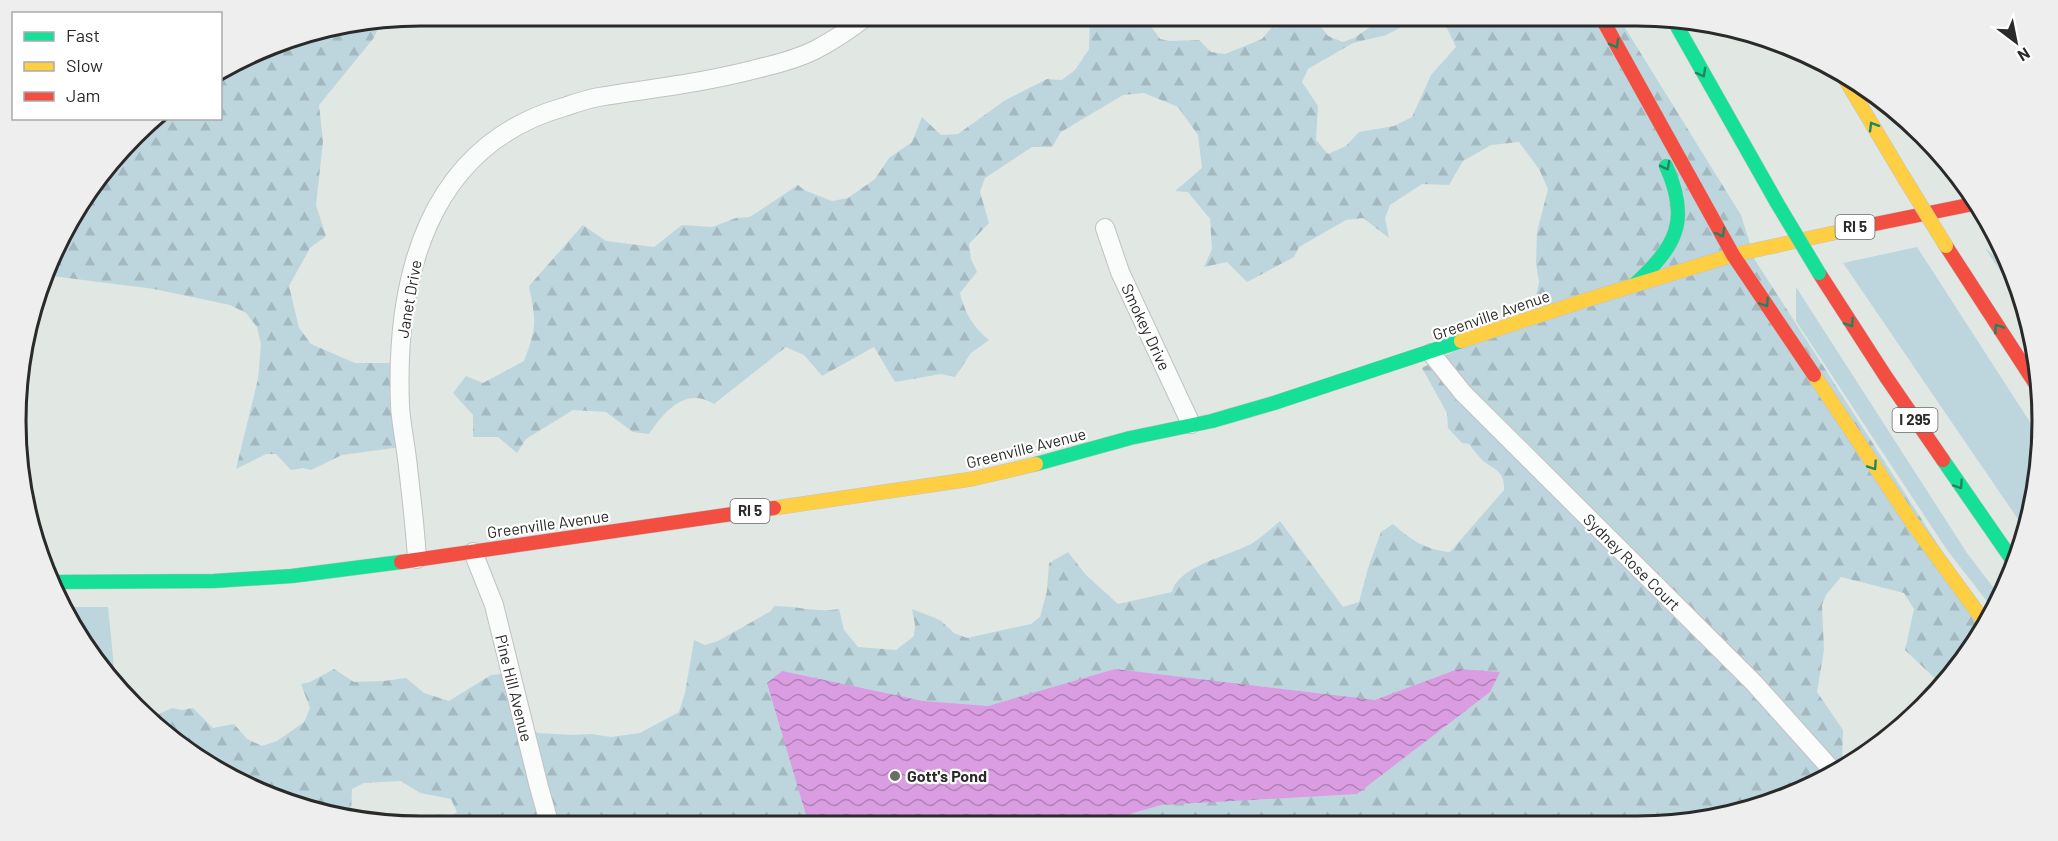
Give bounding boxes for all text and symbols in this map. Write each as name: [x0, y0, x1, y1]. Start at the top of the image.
legend: [12, 12, 222, 120]
north arrow: [1986, 12, 2046, 72]
text: Fast: [66, 24, 100, 46]
one-way arrow: [1608, 38, 1619, 48]
text: N: [2015, 44, 2034, 66]
text: Slow: [66, 54, 103, 76]
one-way arrow: [1695, 66, 1706, 77]
text: Jam: [66, 84, 100, 106]
one-way arrow: [1869, 122, 1880, 132]
one-way arrow: [1659, 159, 1670, 170]
road number: RI 5: [1836, 215, 1874, 239]
one-way arrow: [1714, 227, 1725, 238]
street label: Janet Drive: [392, 258, 425, 339]
street label: Smokey Drive: [1118, 280, 1175, 373]
street label: Greenville Avenue: [1430, 286, 1552, 343]
one-way arrow: [1758, 297, 1769, 308]
one-way arrow: [1843, 317, 1855, 327]
one-way arrow: [1994, 324, 2005, 335]
road number: I 295: [1892, 408, 1938, 432]
street label: Greenville Avenue: [964, 423, 1088, 472]
one-way arrow: [1866, 459, 1877, 470]
one-way arrow: [1952, 478, 1963, 489]
road number: RI 5: [730, 499, 770, 523]
street label: Greenville Avenue: [486, 506, 610, 541]
street label: Sydney Rose Court: [1580, 509, 1685, 614]
street label: Pine Hill Avenue: [492, 632, 537, 743]
place label: Gott's Pond: [907, 766, 987, 785]
marker: Gott's Pond: [888, 769, 902, 783]

